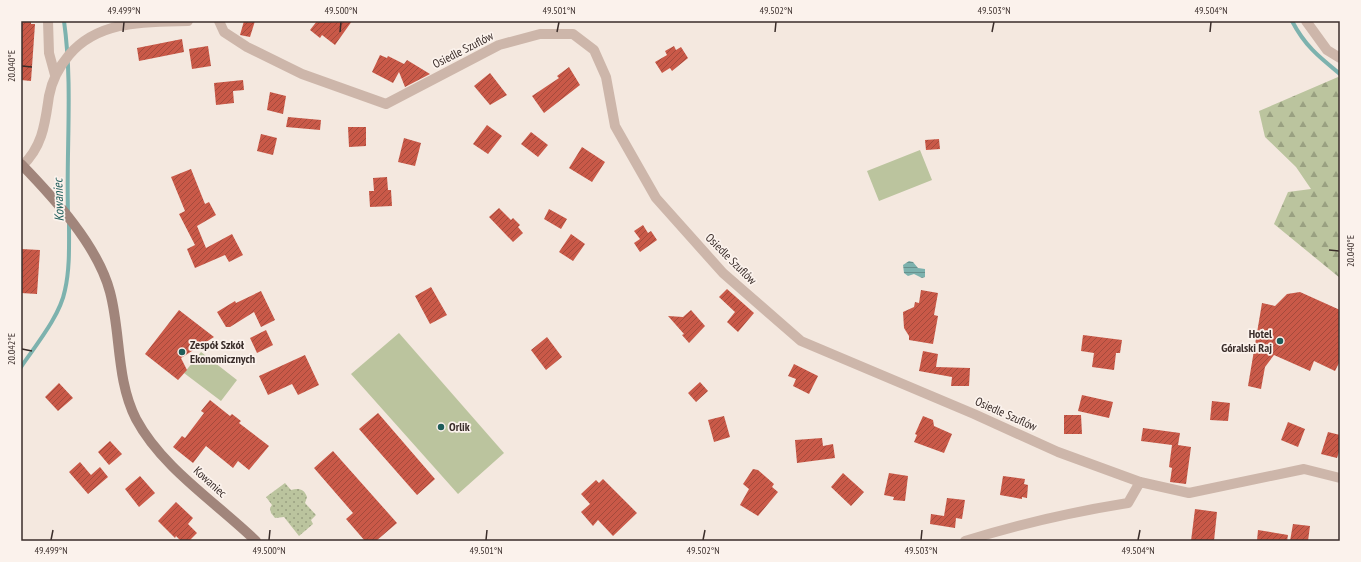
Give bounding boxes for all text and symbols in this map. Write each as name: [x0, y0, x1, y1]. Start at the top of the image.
text: 49.499°N: [107, 4, 141, 17]
text: 49.500°N: [324, 4, 358, 17]
text: 49.501°N: [542, 4, 576, 17]
text: 49.502°N: [759, 4, 793, 17]
text: 49.503°N: [977, 4, 1011, 17]
text: 49.504°N: [1194, 4, 1228, 17]
street label: Osiedle Szuflów: [430, 27, 496, 71]
text: 20.040°E: [5, 50, 18, 82]
water label: Kowaniec: [49, 177, 68, 222]
street label: Osiedle Szuflów: [703, 230, 761, 288]
text: 20.040°E: [1344, 235, 1357, 267]
place label: Hotel Góralski Raj: [1221, 326, 1272, 355]
text: 20.042°E: [5, 333, 18, 365]
marker: Hotel Góralski Raj: [1275, 336, 1285, 346]
place label: Zespół Szkół Ekonomicznych: [190, 337, 255, 366]
marker: Zespół Szkół Ekonomicznych: [177, 347, 187, 357]
street label: Osiedle Szuflów: [973, 393, 1040, 434]
place label: Orlik: [449, 419, 470, 434]
marker: Orlik: [436, 422, 446, 432]
street label: Kowaniec: [191, 463, 231, 501]
text: 49.499°N: [34, 544, 68, 557]
text: 49.500°N: [252, 544, 286, 557]
text: 49.501°N: [469, 544, 503, 557]
text: 49.502°N: [686, 544, 720, 557]
text: 49.503°N: [904, 544, 938, 557]
text: 49.504°N: [1121, 544, 1155, 557]

